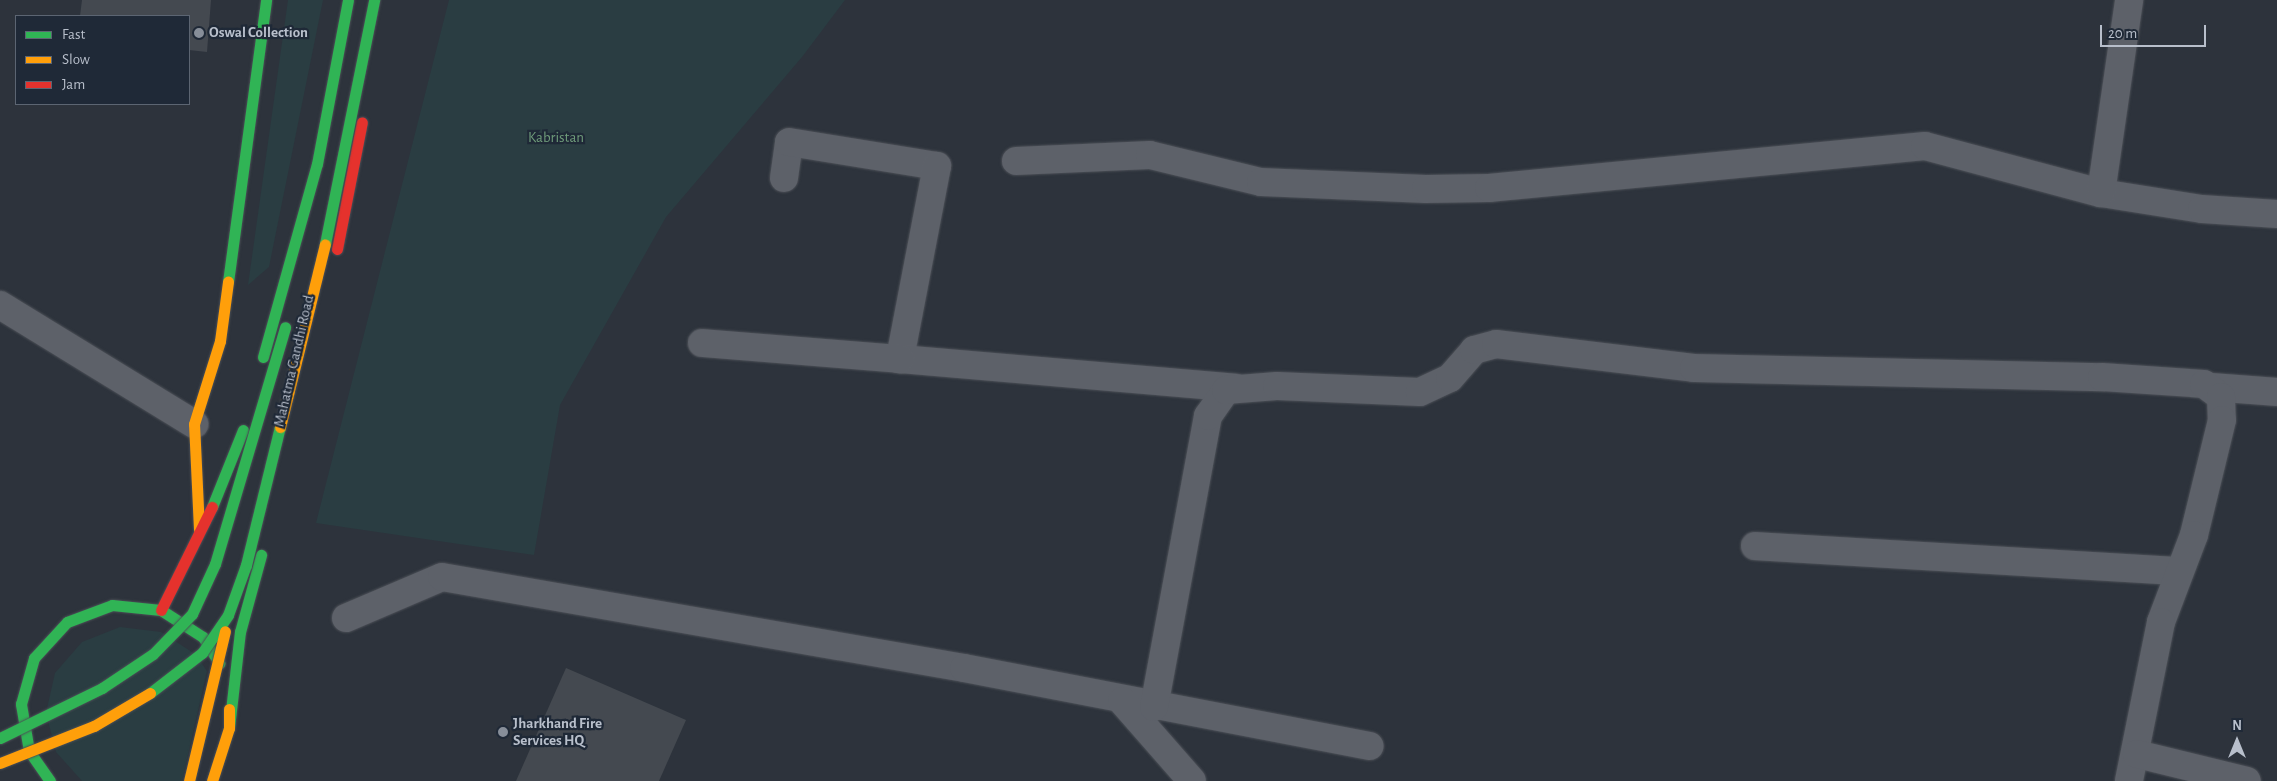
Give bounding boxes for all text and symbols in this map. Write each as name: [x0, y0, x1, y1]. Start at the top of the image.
legend: [15, 15, 190, 105]
scale bar: [2102, 15, 2208, 47]
place label: Oswal Collection: [209, 24, 308, 42]
text: 20 m: [2108, 26, 2137, 41]
text: Fast: [62, 27, 85, 42]
marker: Oswal Collection: [193, 27, 205, 39]
text: Slow: [62, 52, 90, 67]
text: Jam: [62, 77, 85, 92]
park label: Kabristan: [528, 129, 584, 147]
street label: Mahatma Gandhi Road: [270, 293, 318, 429]
place label: Jharkhand Fire Services HQ: [513, 714, 602, 749]
north arrow: [2212, 716, 2262, 766]
text: N: [2232, 719, 2242, 733]
marker: Jharkhand Fire Services HQ: [497, 726, 509, 738]

